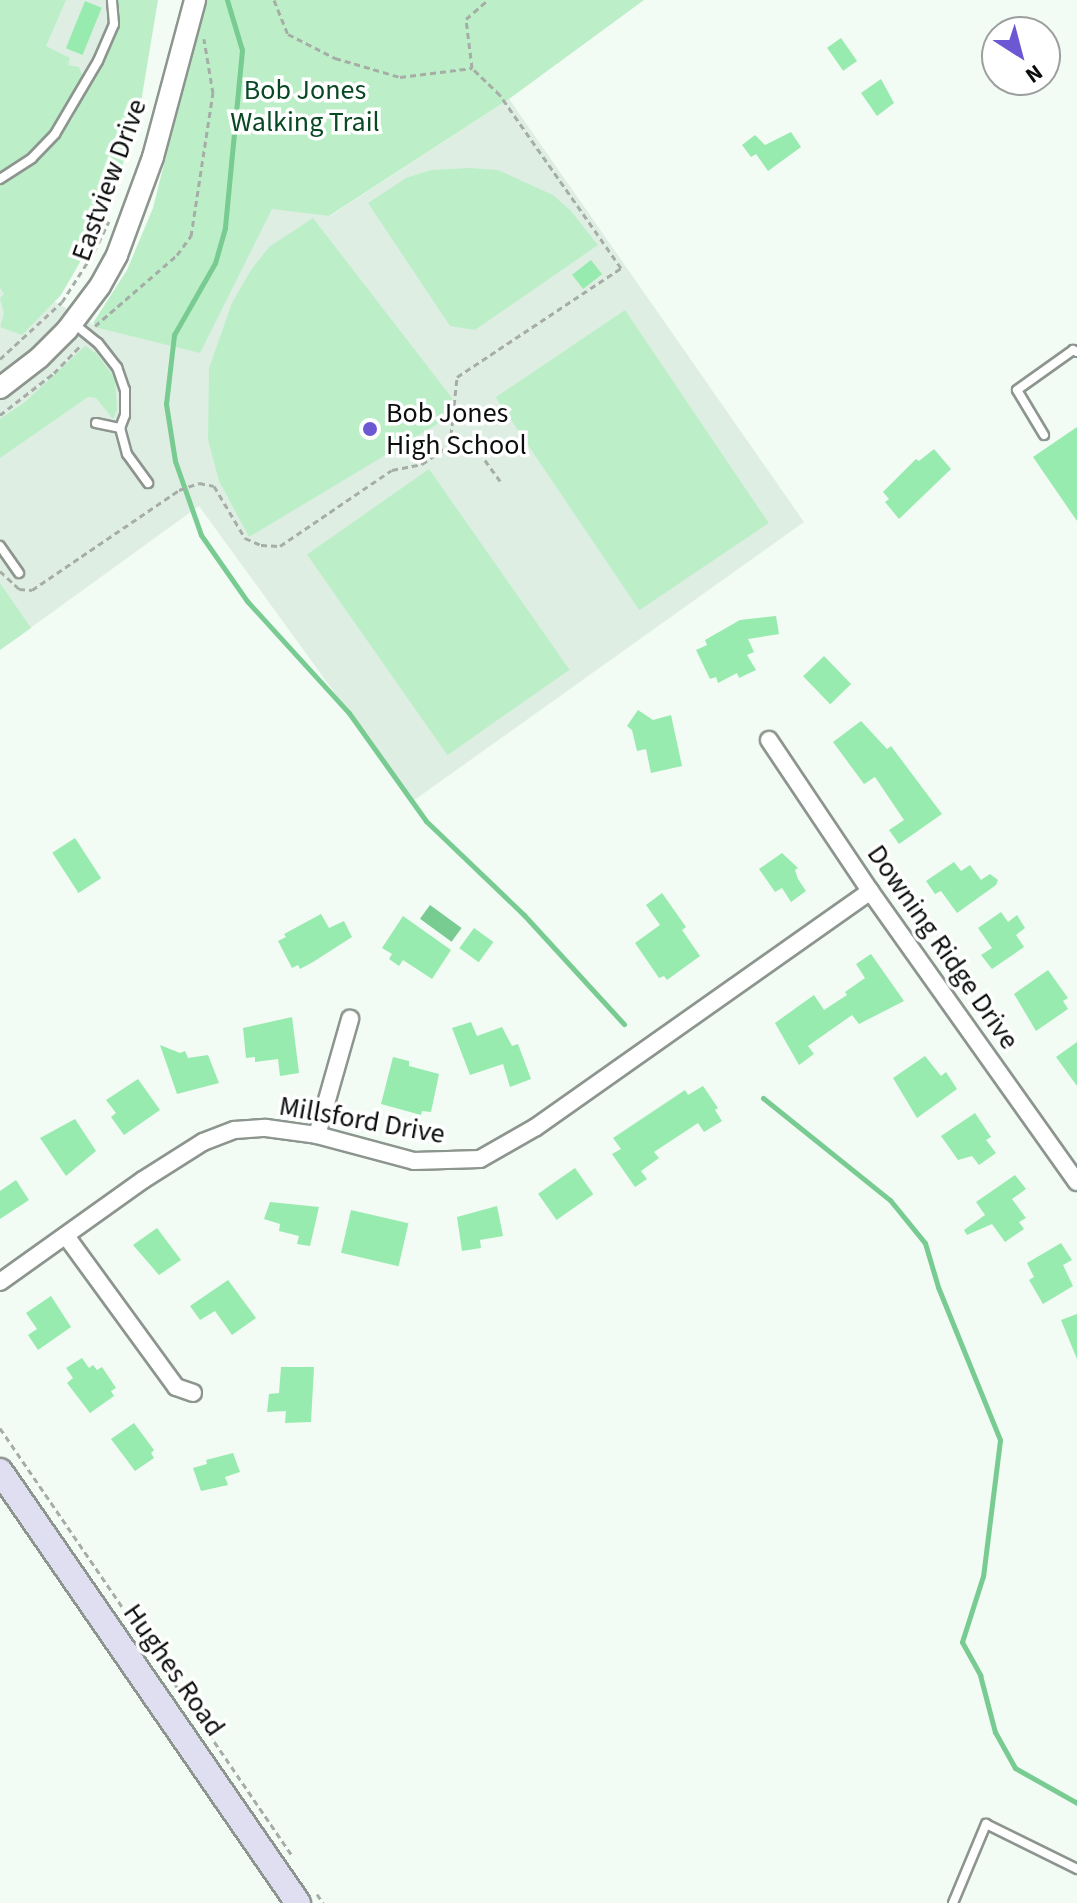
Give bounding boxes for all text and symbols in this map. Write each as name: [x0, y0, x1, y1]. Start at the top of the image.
north arrow: [981, 16, 1061, 96]
text: N: [1019, 57, 1049, 91]
park label: Bob Jones Walking Trail: [230, 73, 380, 139]
street label: Eastview Drive: [64, 94, 154, 266]
place label: Bob Jones High School: [386, 396, 527, 462]
marker: Bob Jones High School: [361, 420, 379, 438]
street label: Downing Ridge Drive: [860, 838, 1026, 1056]
street label: Millsford Drive: [277, 1089, 447, 1151]
street label: Hughes Road: [116, 1597, 232, 1743]

